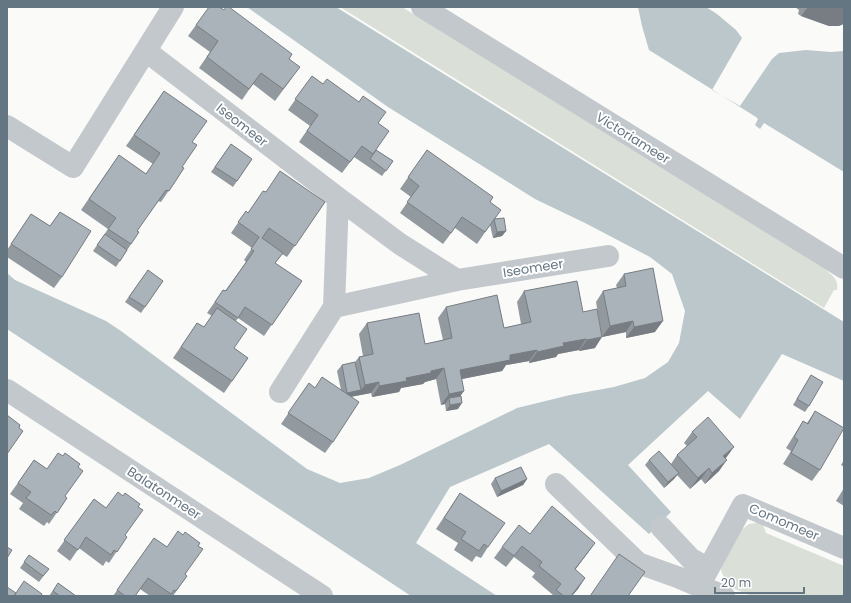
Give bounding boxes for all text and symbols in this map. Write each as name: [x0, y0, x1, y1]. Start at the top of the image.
street label: Iseomeer: [212, 99, 272, 151]
street label: Victoriameer: [592, 108, 674, 168]
street label: Iseomeer: [502, 254, 565, 282]
street label: Balatonmeer: [123, 462, 205, 524]
street label: Comomeer: [746, 499, 822, 545]
scale bar: [715, 569, 804, 595]
text: 20 m: [721, 574, 751, 591]

